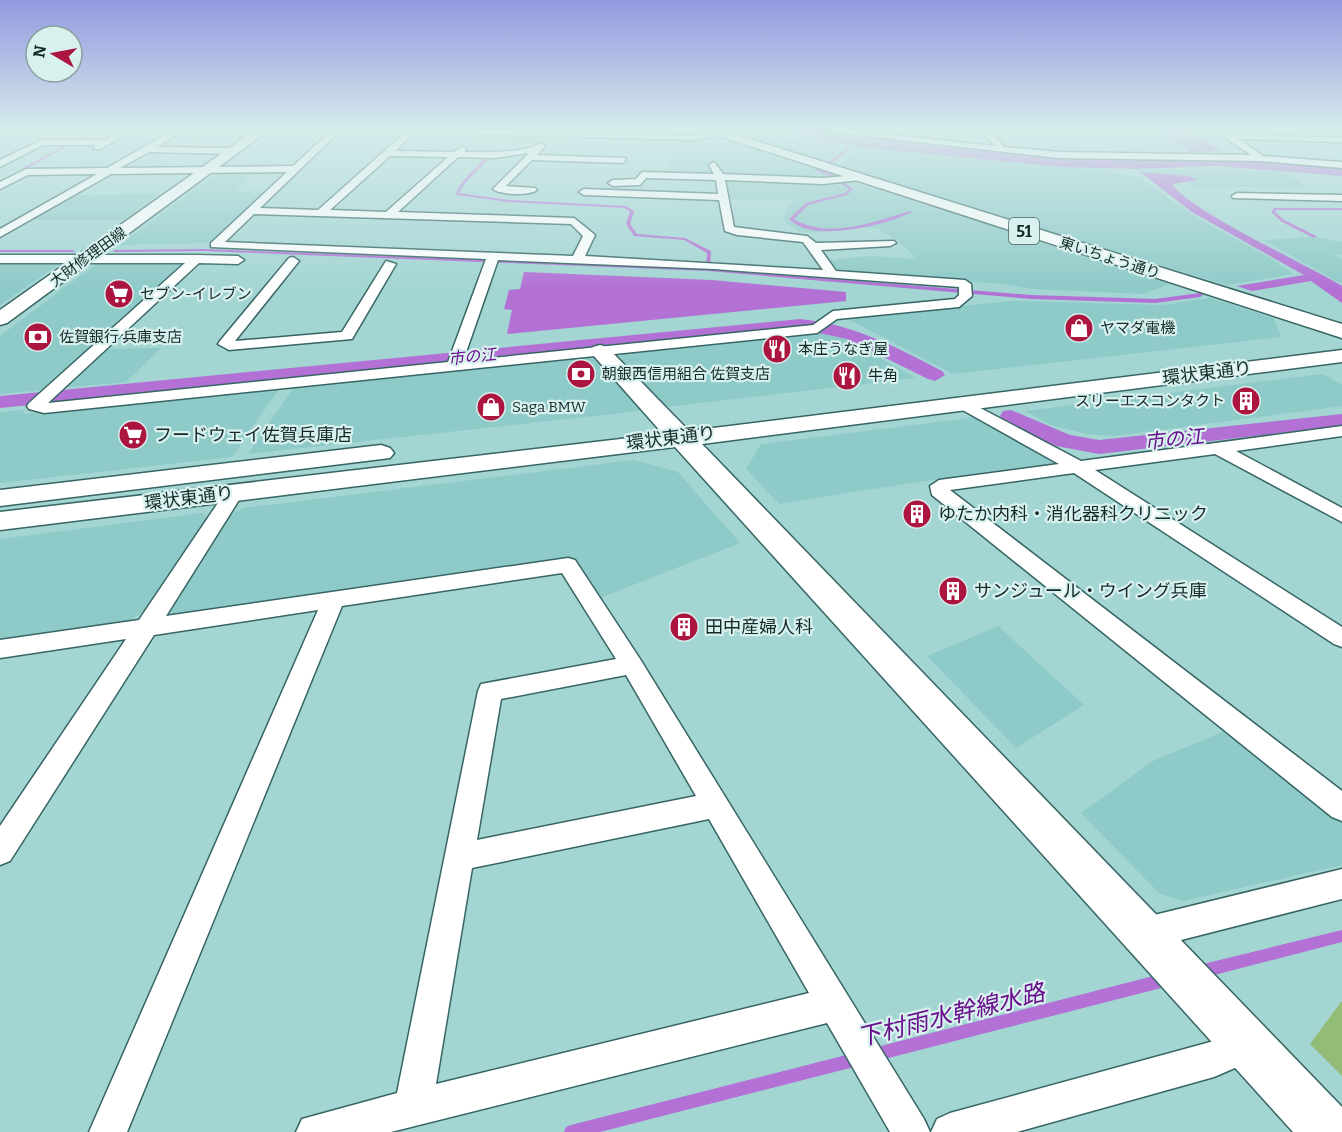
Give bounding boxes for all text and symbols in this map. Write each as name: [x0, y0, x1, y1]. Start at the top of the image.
north arrow: [24, 24, 84, 84]
text: N: [29, 44, 50, 59]
road number: 51: [1009, 218, 1039, 244]
street label: 大財修理田線: [46, 223, 130, 291]
street label: 東いちょう通り: [1057, 233, 1163, 283]
supermarket icon: セブン-イレブン: [103, 278, 135, 310]
place label: セブン-イレブン: [140, 285, 252, 303]
shop icon: ヤマダ電機: [1063, 312, 1095, 344]
place label: ヤマダ電機: [1100, 319, 1175, 337]
bank icon: 佐賀銀行 兵庫支店: [22, 321, 54, 353]
place label: 佐賀銀行 兵庫支店: [59, 328, 182, 346]
restaurant icon: 本庄うなぎ屋: [761, 333, 793, 365]
place label: 本庄うなぎ屋: [798, 340, 888, 358]
water label: 市の江: [447, 344, 499, 368]
street label: 環状東通り: [1161, 357, 1253, 389]
bank icon: 朝銀西信用組合 佐賀支店: [565, 358, 597, 390]
restaurant icon: 牛角: [831, 360, 863, 392]
place label: 朝銀西信用組合 佐賀支店: [602, 365, 770, 383]
place label: 牛角: [868, 367, 898, 385]
building icon: スリーエスコンタクト: [1230, 385, 1262, 417]
shop icon: Saga BMW: [475, 391, 507, 423]
place label: スリーエスコンタクト: [1075, 392, 1225, 410]
place label: Saga BMW: [512, 398, 587, 416]
supermarket icon: フードウェイ佐賀兵庫店: [117, 419, 149, 451]
street label: 環状東通り: [625, 422, 717, 454]
place label: フードウェイ佐賀兵庫店: [154, 424, 352, 446]
water label: 市の江: [1143, 424, 1207, 454]
street label: 環状東通り: [143, 482, 235, 514]
building icon: ゆたか内科・消化器科クリニック: [901, 498, 933, 530]
place label: ゆたか内科・消化器科クリニック: [938, 503, 1208, 525]
building icon: サンジュール・ウイング兵庫: [937, 575, 969, 607]
place label: サンジュール・ウイング兵庫: [974, 580, 1207, 602]
building icon: 田中産婦人科: [668, 611, 700, 643]
place label: 田中産婦人科: [705, 616, 813, 638]
water label: 下村雨水幹線水路: [854, 978, 1049, 1052]

